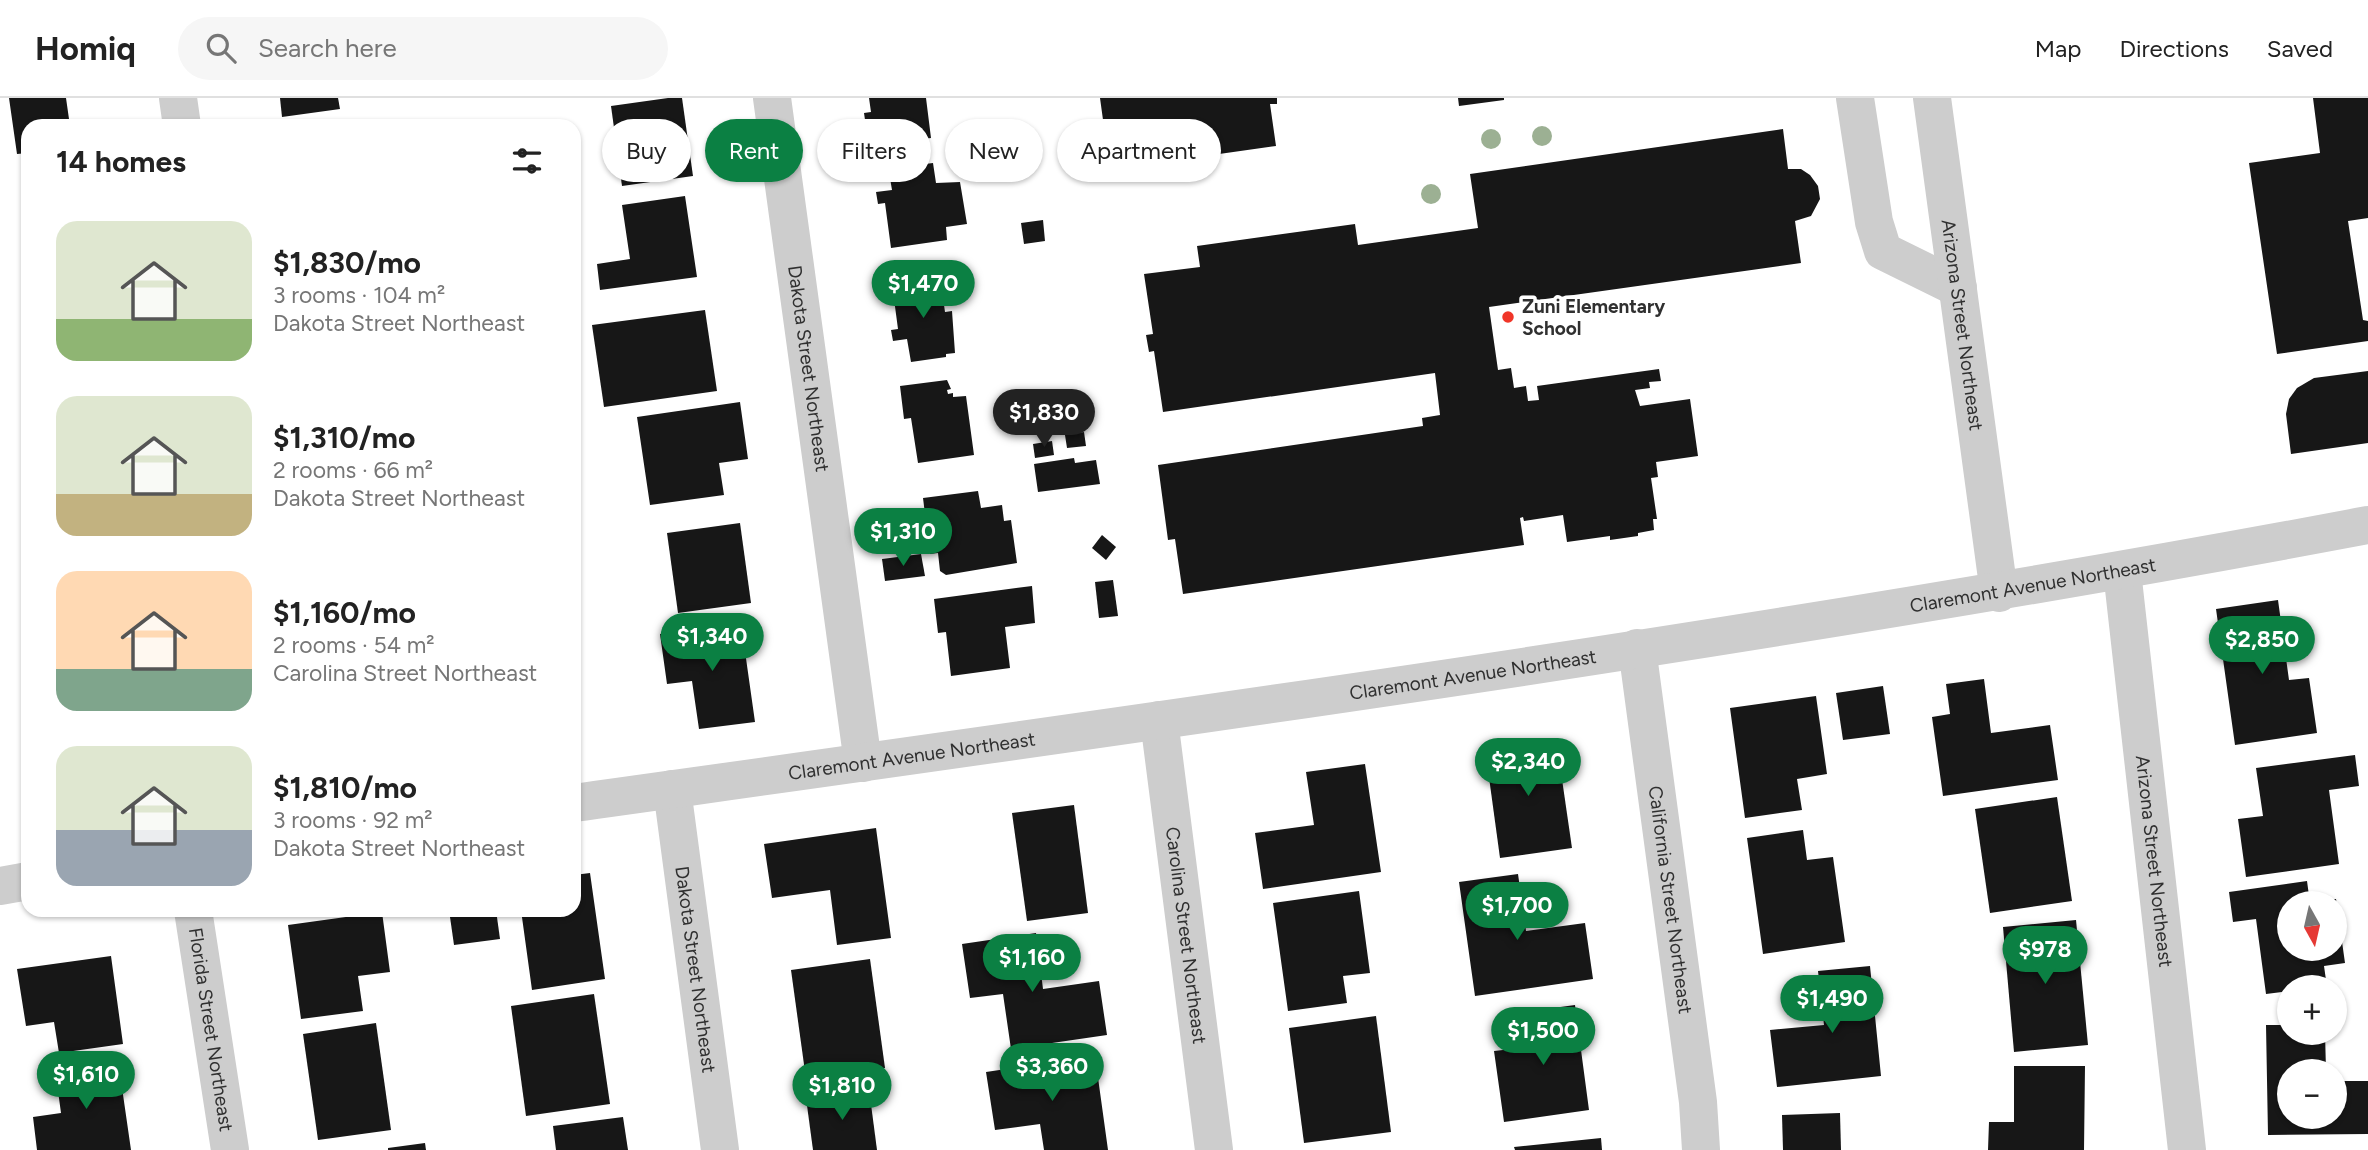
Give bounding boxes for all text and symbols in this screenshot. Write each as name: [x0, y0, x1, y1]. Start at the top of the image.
search box: [178, 17, 668, 80]
text: Homiq: [35, 29, 136, 68]
icon: search: [202, 29, 240, 67]
text: Search here: [258, 32, 397, 64]
text: Map: [2035, 34, 2081, 63]
text: Directions: [2119, 34, 2229, 63]
text: Saved: [2267, 34, 2333, 63]
chip: Buy: [602, 119, 691, 182]
chip: Rent: [705, 119, 803, 182]
chip: Filters: [817, 119, 931, 182]
chip: New: [945, 119, 1043, 182]
chip: Apartment: [1057, 119, 1221, 182]
icon: filters: [508, 142, 546, 180]
text: 14 homes: [56, 143, 186, 180]
street label: Arizona Street Northeast: [1937, 218, 1988, 432]
text: $1,830/mo: [273, 244, 421, 281]
icon: home: [112, 249, 196, 333]
pin: $1,470: [866, 260, 980, 320]
street label: Dakota Street Northeast: [783, 264, 835, 473]
text: $1,470: [888, 269, 958, 297]
text: 3 rooms · 104 m²: [273, 281, 445, 309]
place label: Zuni Elementary School: [1522, 295, 1665, 340]
text: Dakota Street Northeast: [273, 309, 525, 337]
marker: Zuni Elementary School: [1500, 309, 1516, 325]
pin: $1,830: [987, 390, 1101, 449]
text: $1,830: [1009, 398, 1079, 426]
text: $1,310/mo: [273, 419, 415, 456]
icon: home: [112, 424, 196, 508]
text: 2 rooms · 66 m²: [273, 456, 433, 484]
text: Dakota Street Northeast: [273, 484, 525, 512]
pin: $1,310: [846, 508, 960, 568]
text: $1,310: [870, 517, 936, 545]
street label: Claremont Avenue Northeast: [1908, 552, 2158, 617]
text: $1,160/mo: [273, 594, 416, 631]
icon: home: [112, 599, 196, 683]
pin: $1,340: [655, 614, 769, 673]
pin: $2,850: [2205, 616, 2319, 676]
text: $1,340: [677, 622, 747, 650]
text: $2,850: [2225, 625, 2299, 653]
text: 2 rooms · 54 m²: [273, 631, 435, 659]
street label: Claremont Avenue Northeast: [1348, 644, 1598, 704]
text: Carolina Street Northeast: [273, 659, 537, 687]
street label: Claremont Avenue Northeast: [787, 727, 1037, 784]
pin: $2,340: [1471, 738, 1585, 798]
text: $2,340: [1491, 747, 1565, 775]
street label: Arizona Street Northeast: [2131, 754, 2178, 968]
text: $1,810/mo: [273, 769, 417, 806]
icon: home: [112, 774, 196, 858]
street label: California Street Northeast: [1644, 784, 1698, 1015]
text: 3 rooms · 92 m²: [273, 806, 433, 834]
street label: Carolina Street Northeast: [1161, 825, 1212, 1045]
text: Dakota Street Northeast: [273, 834, 525, 862]
street label: Dakota Street Northeast: [671, 865, 721, 1074]
pin: $1,700: [1460, 882, 1574, 942]
text: $1,700: [1482, 891, 1552, 919]
north arrow: [2277, 891, 2347, 961]
map controls: [2277, 891, 2347, 1129]
street label: Florida Street Northeast: [184, 926, 238, 1133]
pin: $978: [2004, 926, 2086, 986]
pin: $1,160: [975, 934, 1089, 994]
text: $978: [2019, 935, 2071, 963]
text: $1,160: [999, 943, 1065, 971]
button: +: [2277, 975, 2347, 1045]
pin: $1,490: [1775, 976, 1889, 1035]
text: $1,490: [1796, 984, 1868, 1012]
pin: $1,500: [1486, 1007, 1600, 1067]
text: $1,500: [1507, 1016, 1579, 1044]
pin: $3,360: [995, 1044, 1109, 1103]
pin: $1,610: [29, 1052, 143, 1111]
text: $3,360: [1016, 1052, 1088, 1080]
button: −: [2277, 1059, 2347, 1129]
text: $1,610: [53, 1060, 119, 1088]
pin: $1,810: [785, 1062, 899, 1122]
text: $1,810: [808, 1071, 876, 1099]

